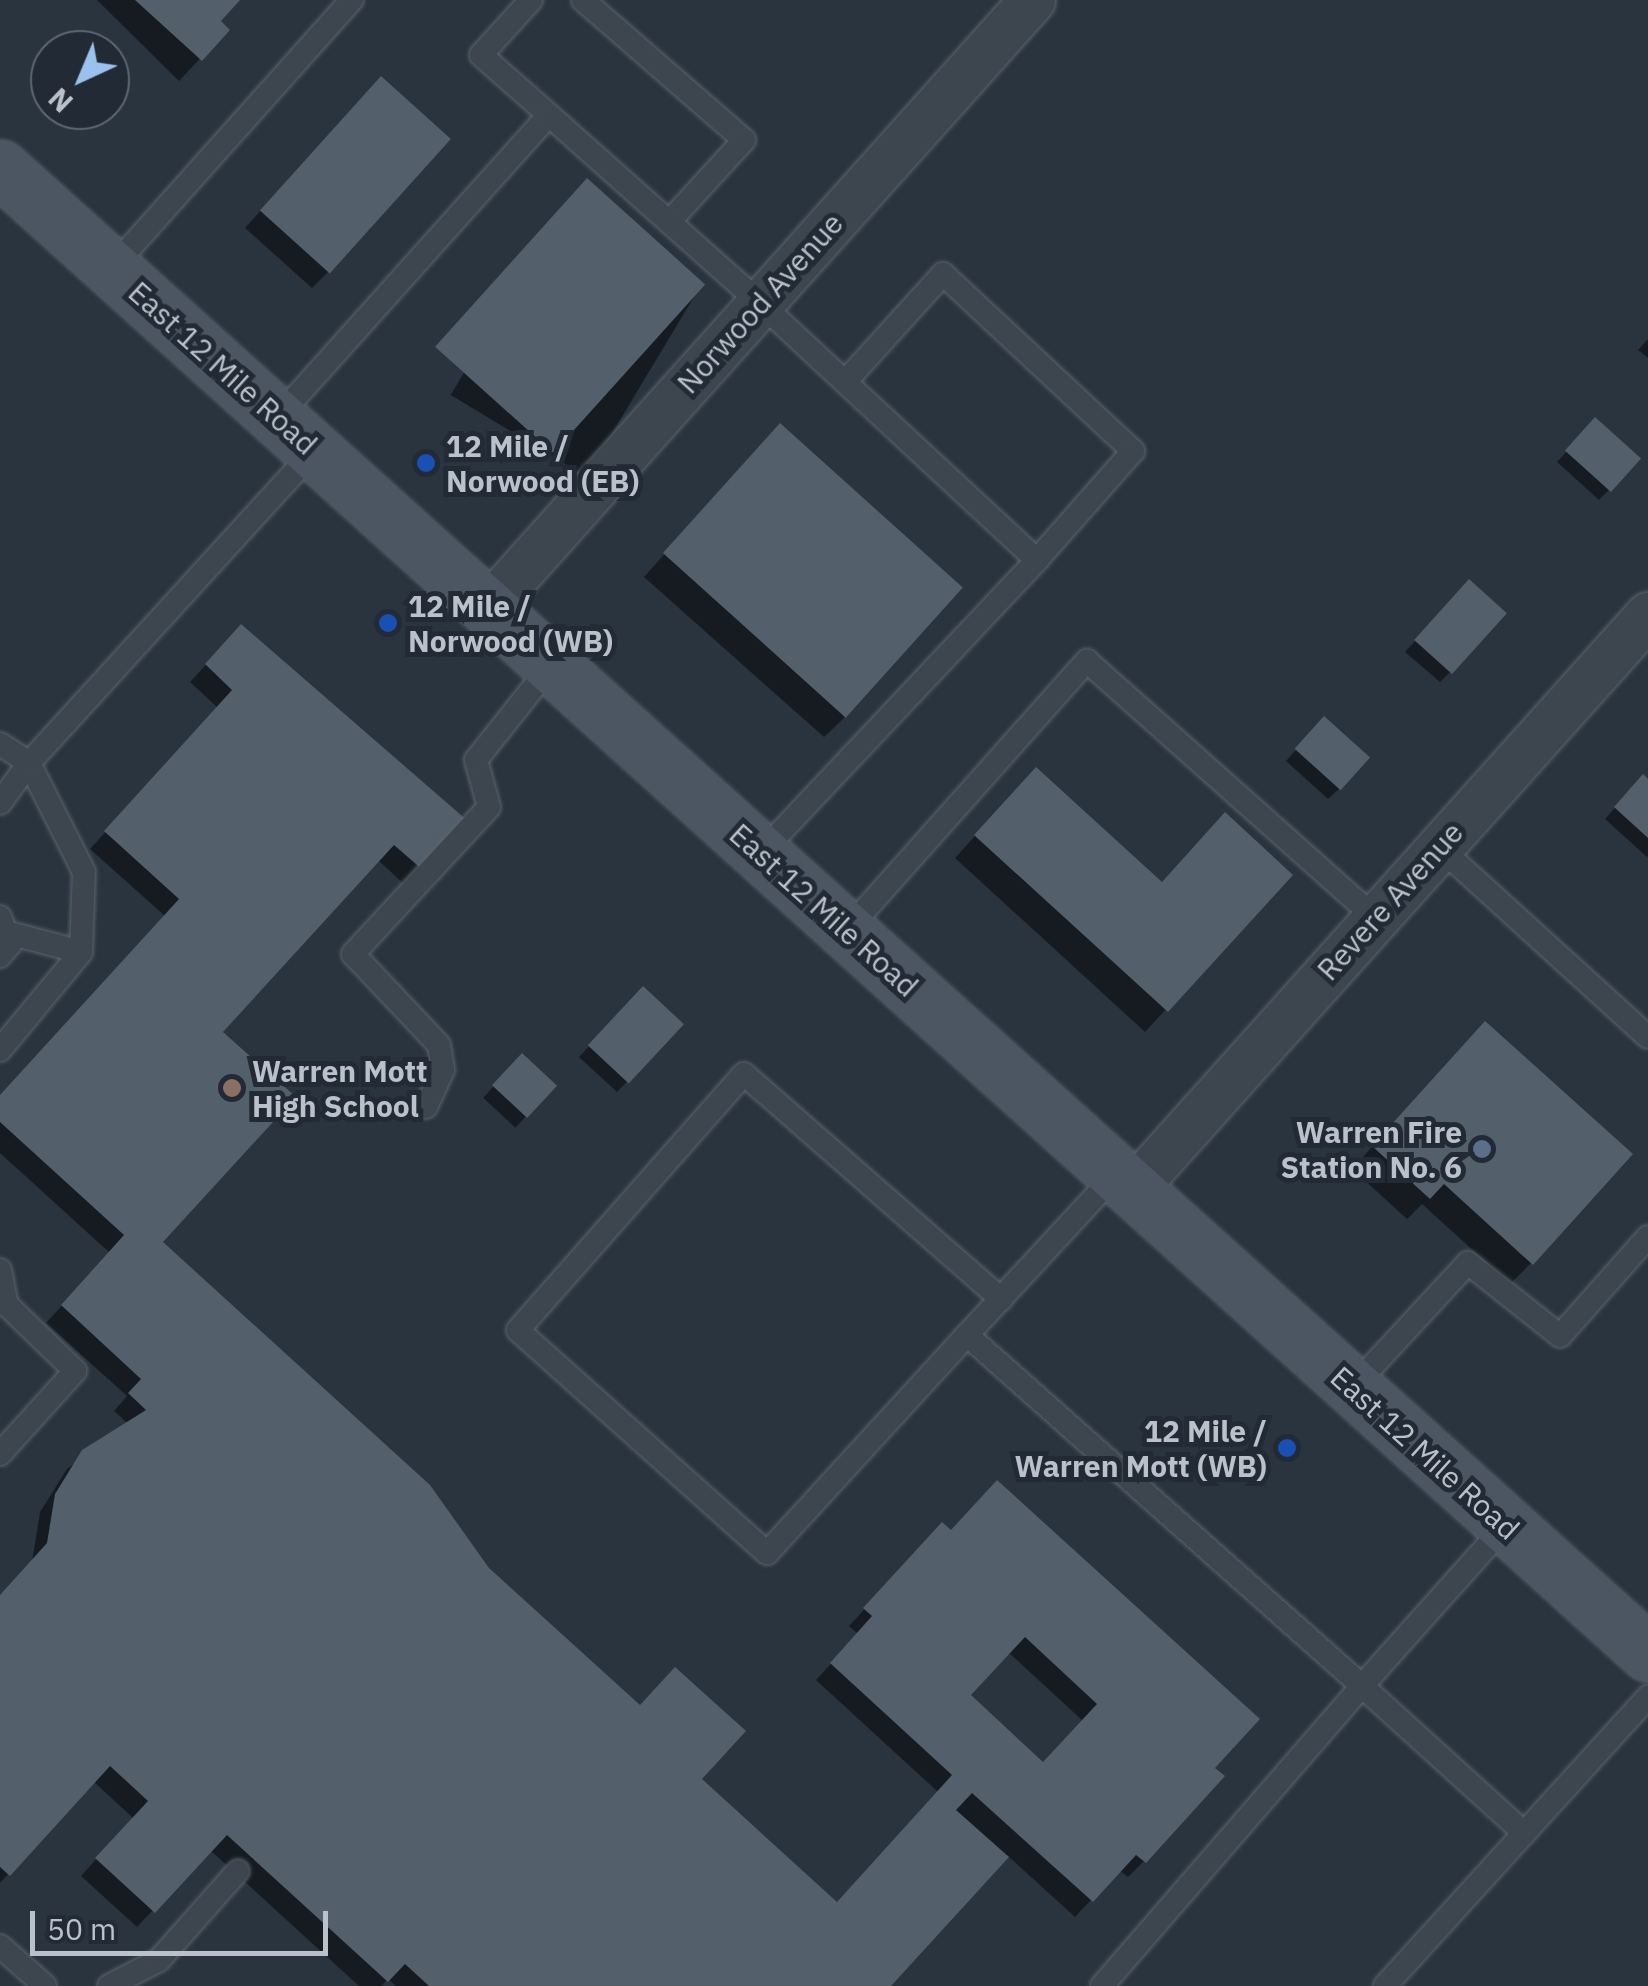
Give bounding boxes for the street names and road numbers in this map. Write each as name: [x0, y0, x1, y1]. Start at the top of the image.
street label: Norwood Avenue: [670, 205, 850, 401]
street label: East 12 Mile Road: [121, 274, 325, 462]
street label: Revere Avenue: [1310, 814, 1470, 988]
street label: East 12 Mile Road: [722, 816, 926, 1004]
street label: East 12 Mile Road: [1323, 1359, 1527, 1547]

